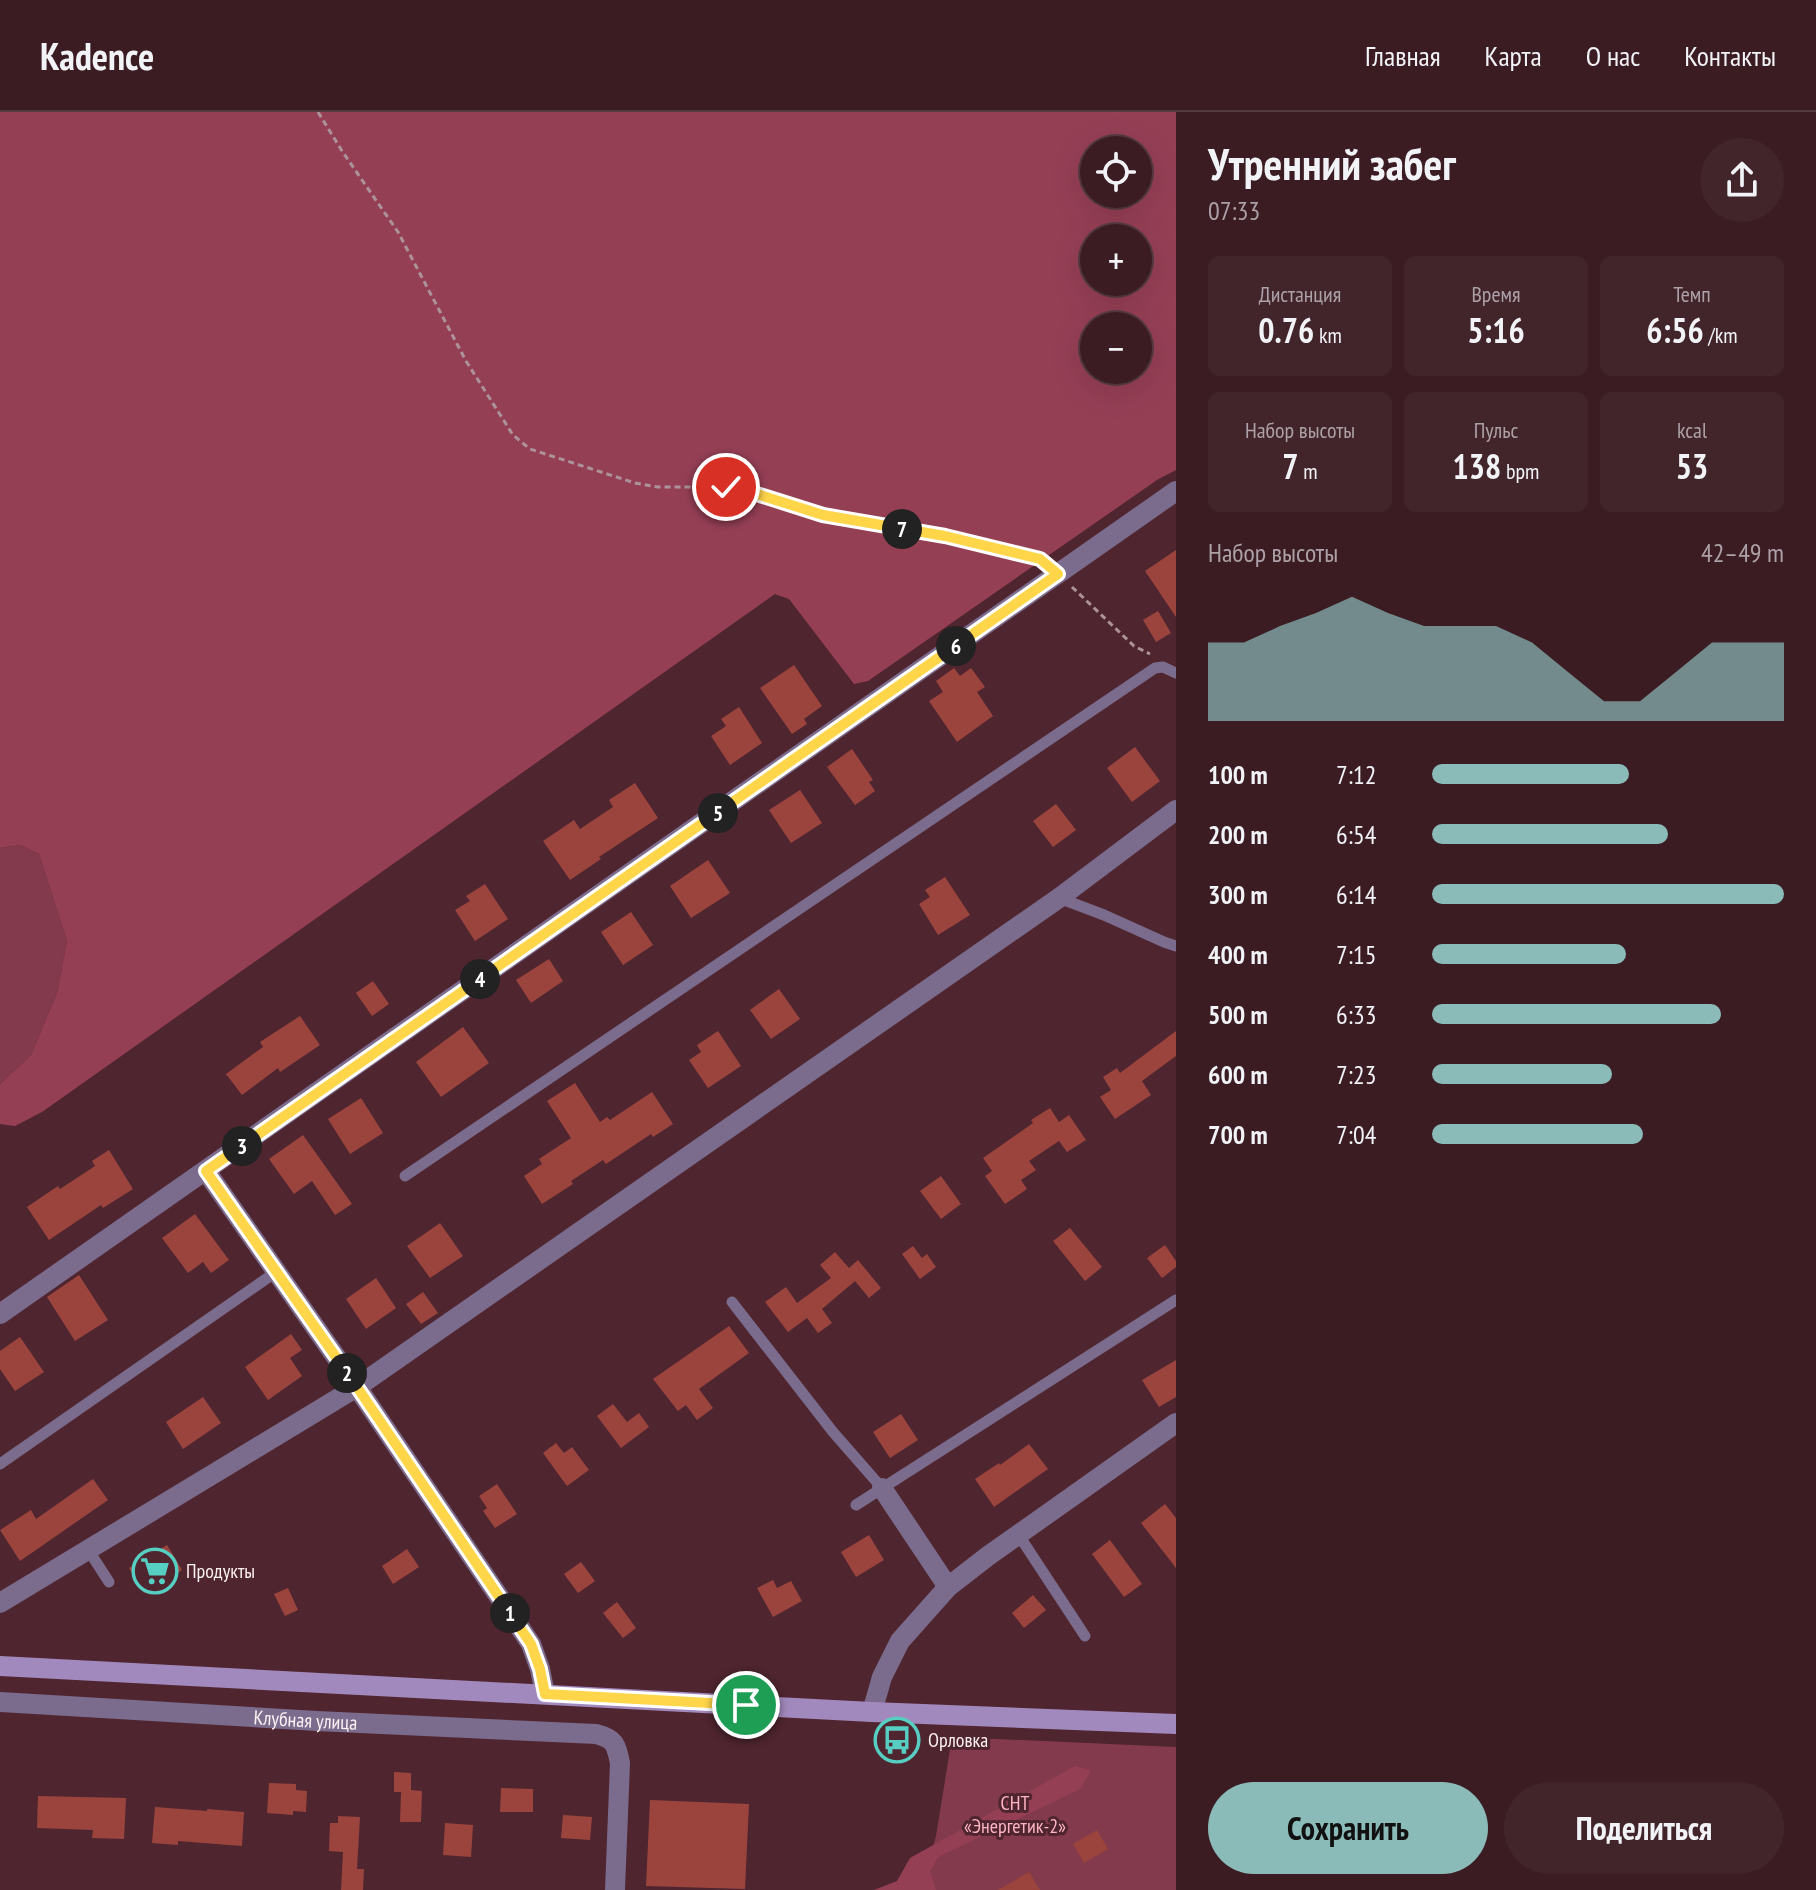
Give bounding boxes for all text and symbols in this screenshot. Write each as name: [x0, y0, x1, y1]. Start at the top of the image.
text: Kadence: [40, 31, 154, 80]
text: Главная: [1365, 37, 1441, 74]
text: Карта: [1485, 37, 1542, 74]
text: О нас: [1586, 37, 1640, 74]
text: Контакты: [1684, 37, 1776, 74]
text: Утренний забег: [1208, 135, 1456, 192]
map controls: [1080, 136, 1152, 384]
button: locate: [1080, 136, 1152, 208]
button: share: [1700, 138, 1784, 222]
text: 07:33: [1208, 194, 1260, 227]
button: +: [1080, 224, 1152, 296]
text: Дистанция: [1259, 280, 1341, 308]
text: Время: [1471, 280, 1521, 308]
text: Темп: [1673, 280, 1711, 308]
text: 0.76: [1258, 308, 1314, 352]
text: 5:16: [1467, 308, 1525, 352]
text: 6:56: [1646, 308, 1704, 352]
button: −: [1080, 312, 1152, 384]
text: km: [1314, 321, 1342, 349]
text: /km: [1704, 321, 1738, 349]
text: Набор высоты: [1245, 416, 1355, 444]
text: Пульс: [1474, 416, 1518, 444]
text: kcal: [1677, 416, 1707, 444]
text: 7: [1282, 444, 1299, 488]
text: 138: [1453, 444, 1501, 488]
text: 53: [1676, 444, 1708, 488]
pin: [692, 453, 760, 521]
text: m: [1299, 457, 1318, 485]
text: bpm: [1501, 457, 1539, 485]
icon: check: [704, 465, 748, 509]
pin: 7: [882, 509, 922, 549]
text: 7: [897, 515, 907, 543]
text: Набор высоты: [1208, 536, 1338, 569]
text: 42–49 m: [1701, 536, 1784, 569]
pin: 6: [936, 626, 976, 666]
text: 6: [951, 632, 961, 660]
text: 100 m: [1208, 758, 1268, 791]
text: 7:12: [1336, 758, 1376, 791]
pin: 5: [698, 793, 738, 833]
text: 5: [713, 799, 723, 827]
text: 200 m: [1208, 818, 1268, 851]
text: 6:54: [1336, 818, 1376, 851]
text: 300 m: [1208, 878, 1268, 911]
text: 6:14: [1336, 878, 1376, 911]
text: 400 m: [1208, 938, 1268, 971]
text: 7:15: [1336, 938, 1376, 971]
pin: 4: [460, 959, 500, 999]
text: 4: [475, 965, 485, 993]
text: 500 m: [1208, 998, 1268, 1031]
text: 6:33: [1336, 998, 1376, 1031]
text: 600 m: [1208, 1058, 1268, 1091]
text: 7:23: [1336, 1058, 1376, 1091]
text: 700 m: [1208, 1118, 1268, 1151]
text: 7:04: [1336, 1118, 1376, 1151]
pin: 3: [222, 1126, 262, 1166]
text: 3: [237, 1132, 247, 1160]
pin: 2: [327, 1353, 367, 1393]
text: 2: [342, 1359, 352, 1387]
supermarket icon: Продукты: [131, 1547, 179, 1595]
place label: Продукты: [186, 1558, 255, 1584]
pin: 1: [490, 1593, 530, 1633]
text: 1: [505, 1599, 515, 1627]
pin: [712, 1671, 780, 1739]
icon: arrive: [724, 1683, 768, 1727]
street label: Клубная улица: [253, 1704, 358, 1736]
bus stop icon: Орловка: [873, 1716, 921, 1764]
place label: Орловка: [928, 1727, 988, 1753]
button: Сохранить: [1208, 1782, 1488, 1874]
button: Поделиться: [1504, 1782, 1784, 1874]
park label: СНТ «Энергетик-2»: [964, 1790, 1066, 1839]

